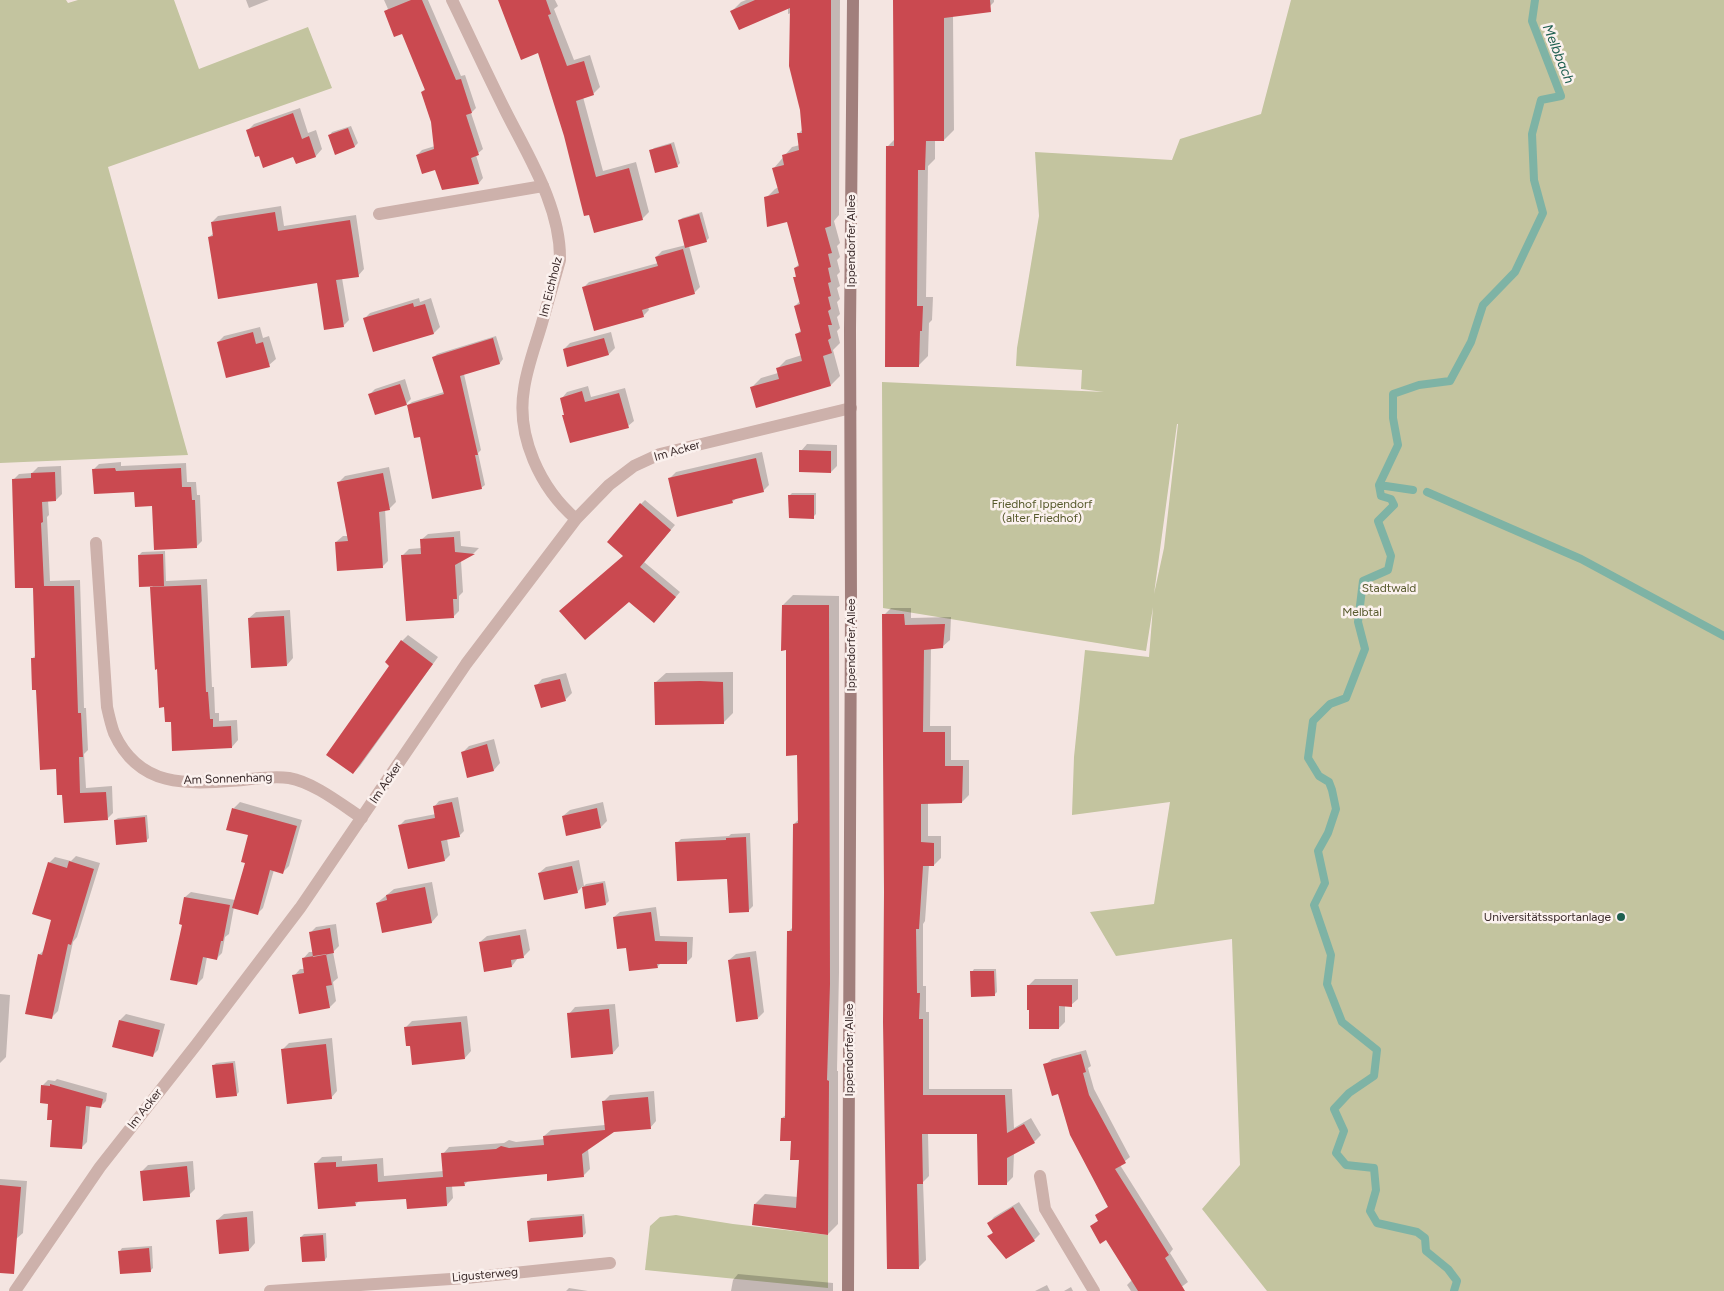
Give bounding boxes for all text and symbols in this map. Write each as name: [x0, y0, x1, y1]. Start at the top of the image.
water label: Melbbach: [1538, 22, 1578, 86]
street label: Ippendorfer Allee: [844, 194, 858, 288]
street label: Im Eichholz: [537, 255, 565, 319]
street label: Im Acker: [652, 438, 702, 464]
park label: Friedhof Ippendorf (alter Friedhof): [991, 497, 1093, 525]
park label: Stadtwald: [1362, 581, 1416, 595]
street label: Ippendorfer Allee: [844, 598, 858, 692]
park label: Melbtal: [1342, 605, 1382, 619]
street label: Im Acker: [367, 759, 405, 807]
street label: Am Sonnenhang: [183, 770, 273, 788]
place label: Universitätssportanlage: [1484, 910, 1611, 924]
marker: Universitätssportanlage: [1615, 911, 1627, 923]
street label: Ippendorfer Allee: [842, 1003, 856, 1097]
street label: Im Acker: [125, 1086, 165, 1132]
street label: Ligusterweg: [451, 1265, 519, 1285]

